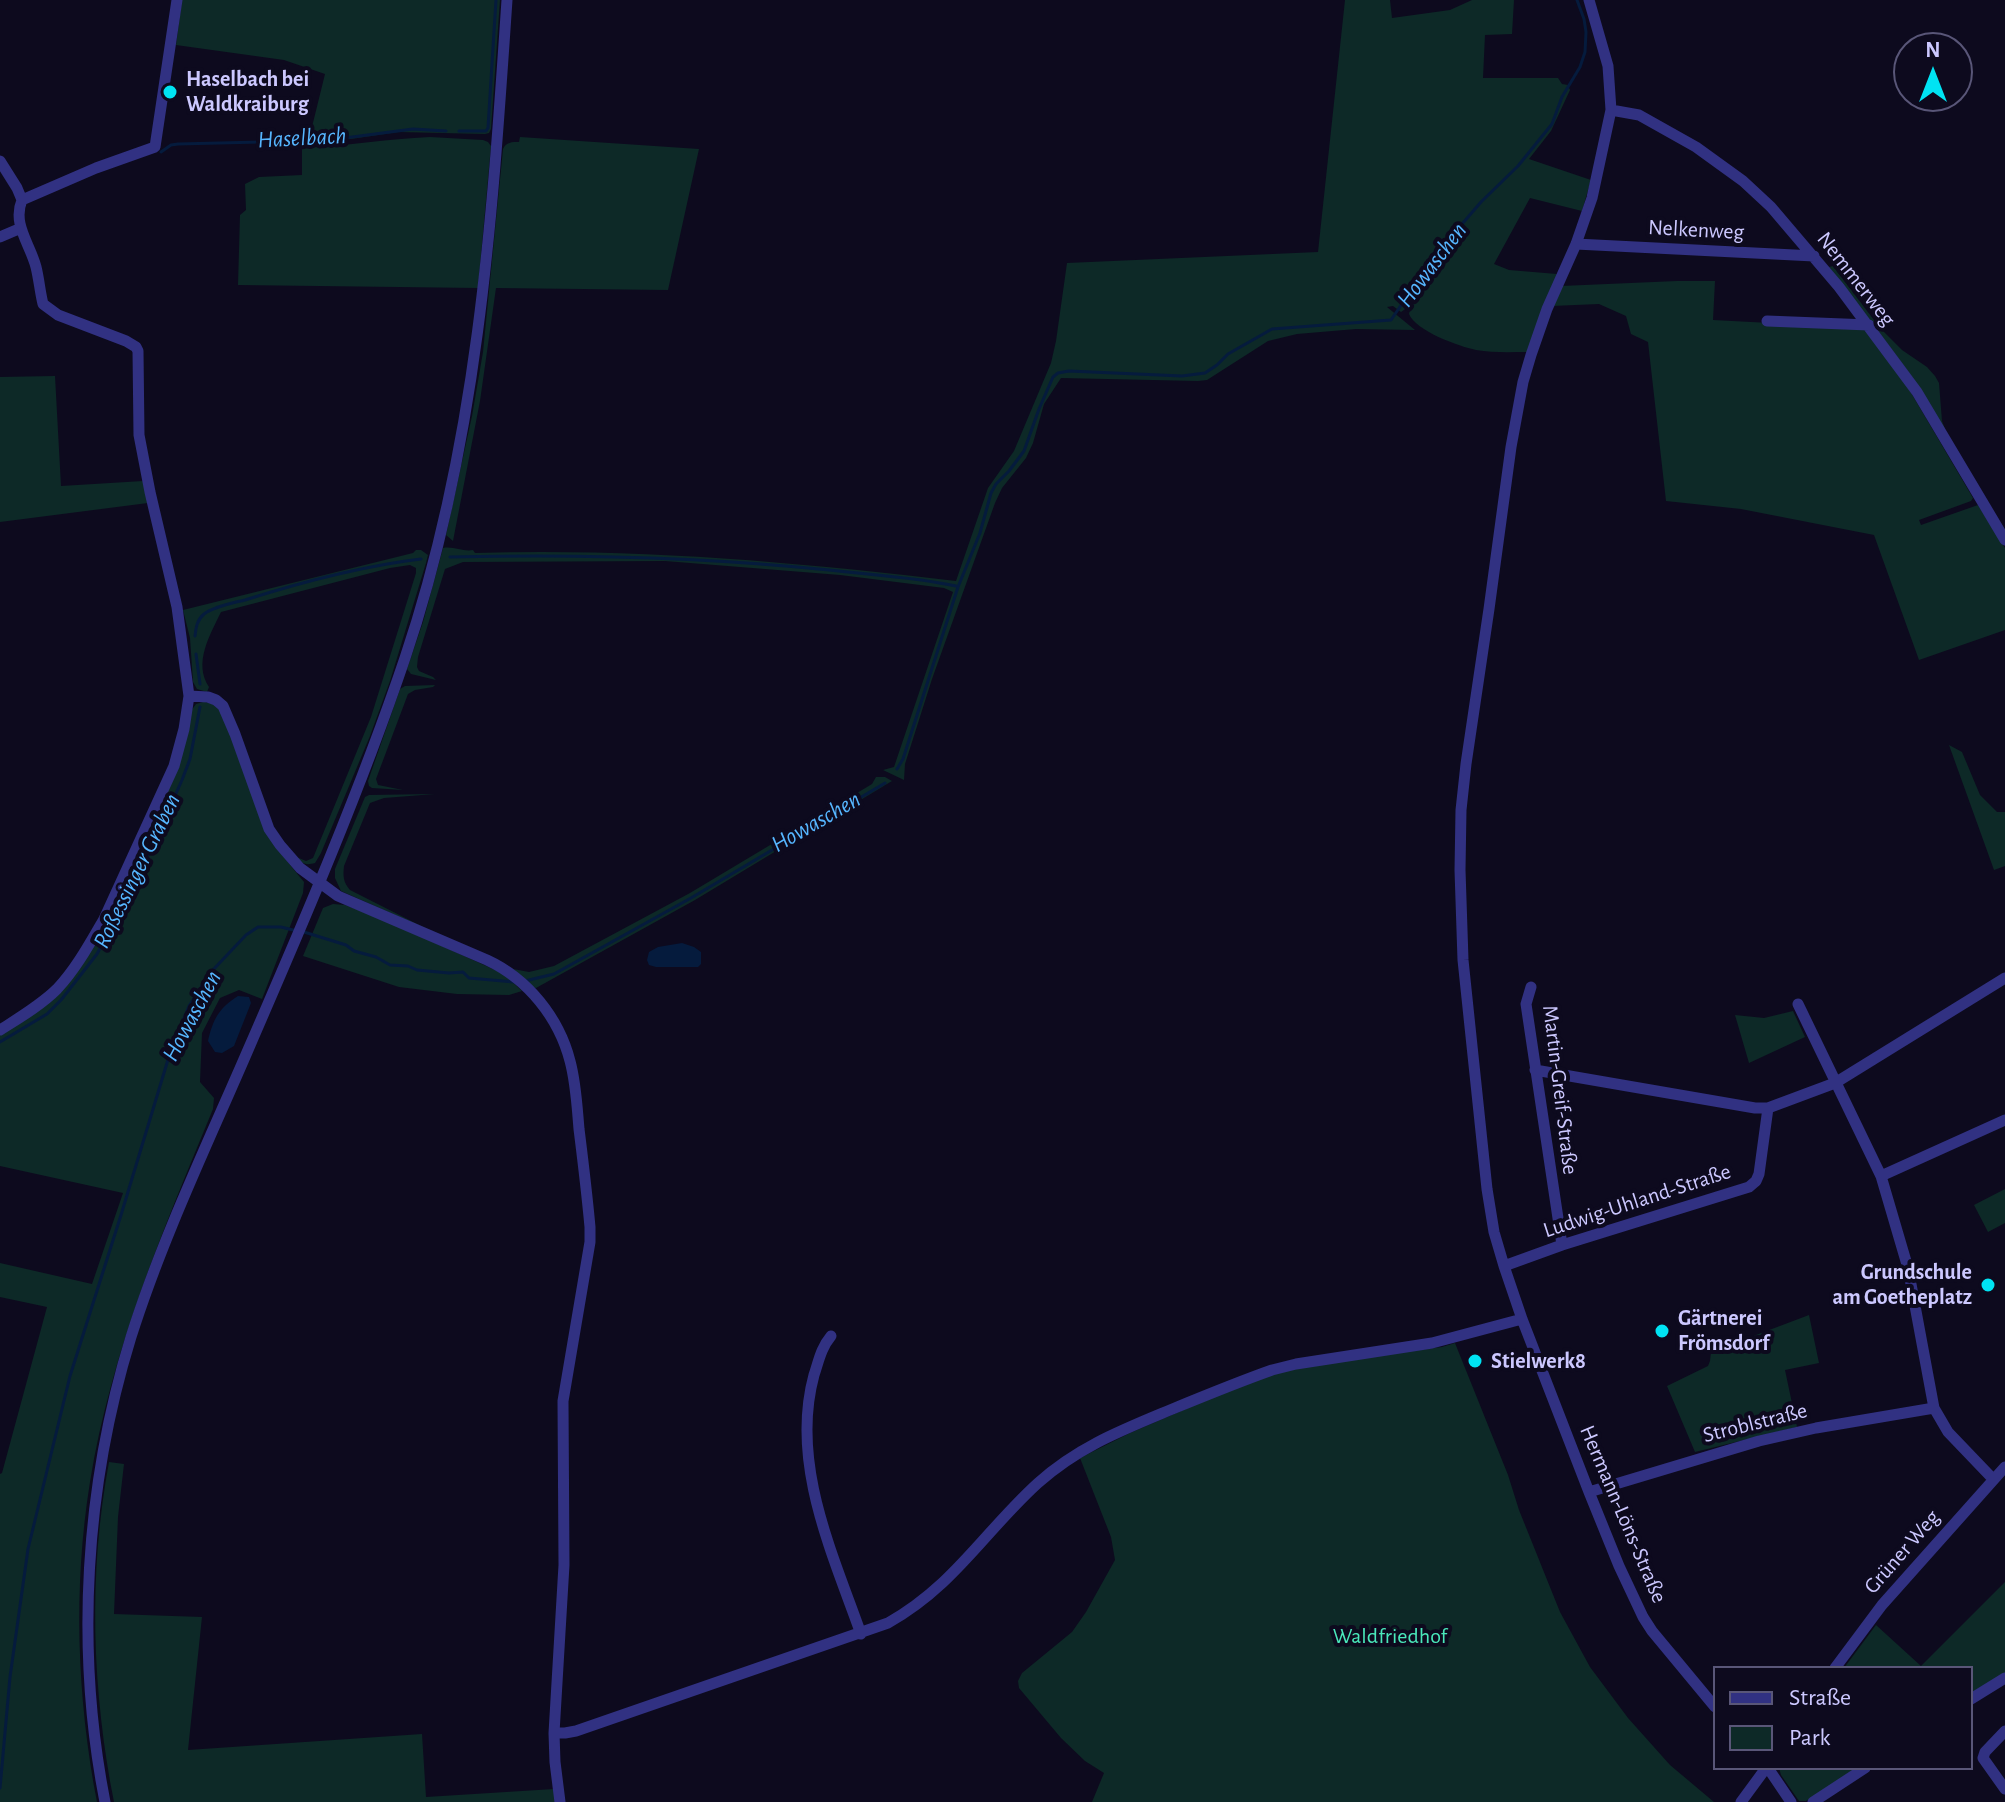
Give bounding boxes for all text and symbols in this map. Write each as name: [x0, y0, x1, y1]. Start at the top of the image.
north arrow: [1893, 32, 1973, 112]
text: N: [1925, 39, 1941, 61]
place label: Haselbach bei Waldkraiburg: [186, 66, 309, 118]
marker: Haselbach bei Waldkraiburg: [161, 83, 179, 101]
water label: Haselbach: [257, 121, 347, 155]
street label: Nelkenweg: [1647, 214, 1745, 246]
water label: Howaschen: [1391, 217, 1473, 313]
street label: Nemmerweg: [1811, 227, 1901, 331]
water label: Howaschen: [766, 785, 866, 859]
water label: Roßessinger Graben: [87, 789, 187, 953]
water label: Howaschen: [156, 966, 228, 1066]
street label: Martin-Greif-Straße: [1537, 1004, 1583, 1176]
street label: Ludwig-Uhland-Straße: [1540, 1158, 1734, 1244]
place label: Grundschule am Goetheplatz: [1832, 1259, 1972, 1310]
marker: Grundschule am Goetheplatz: [1979, 1276, 1997, 1294]
place label: Gärtnerei Frömsdorf: [1678, 1305, 1769, 1356]
marker: Gärtnerei Frömsdorf: [1653, 1322, 1671, 1340]
place label: Stielwerk8: [1491, 1348, 1586, 1374]
marker: Stielwerk8: [1466, 1352, 1484, 1370]
street label: Stroblstraße: [1700, 1397, 1810, 1449]
street label: Hermann-Löns-Straße: [1574, 1421, 1672, 1607]
street label: Grüner Weg: [1858, 1505, 1946, 1599]
park label: Waldfriedhof: [1333, 1623, 1447, 1649]
legend: [1713, 1666, 1973, 1770]
text: Straße: [1789, 1686, 1851, 1710]
text: Park: [1789, 1726, 1830, 1750]

